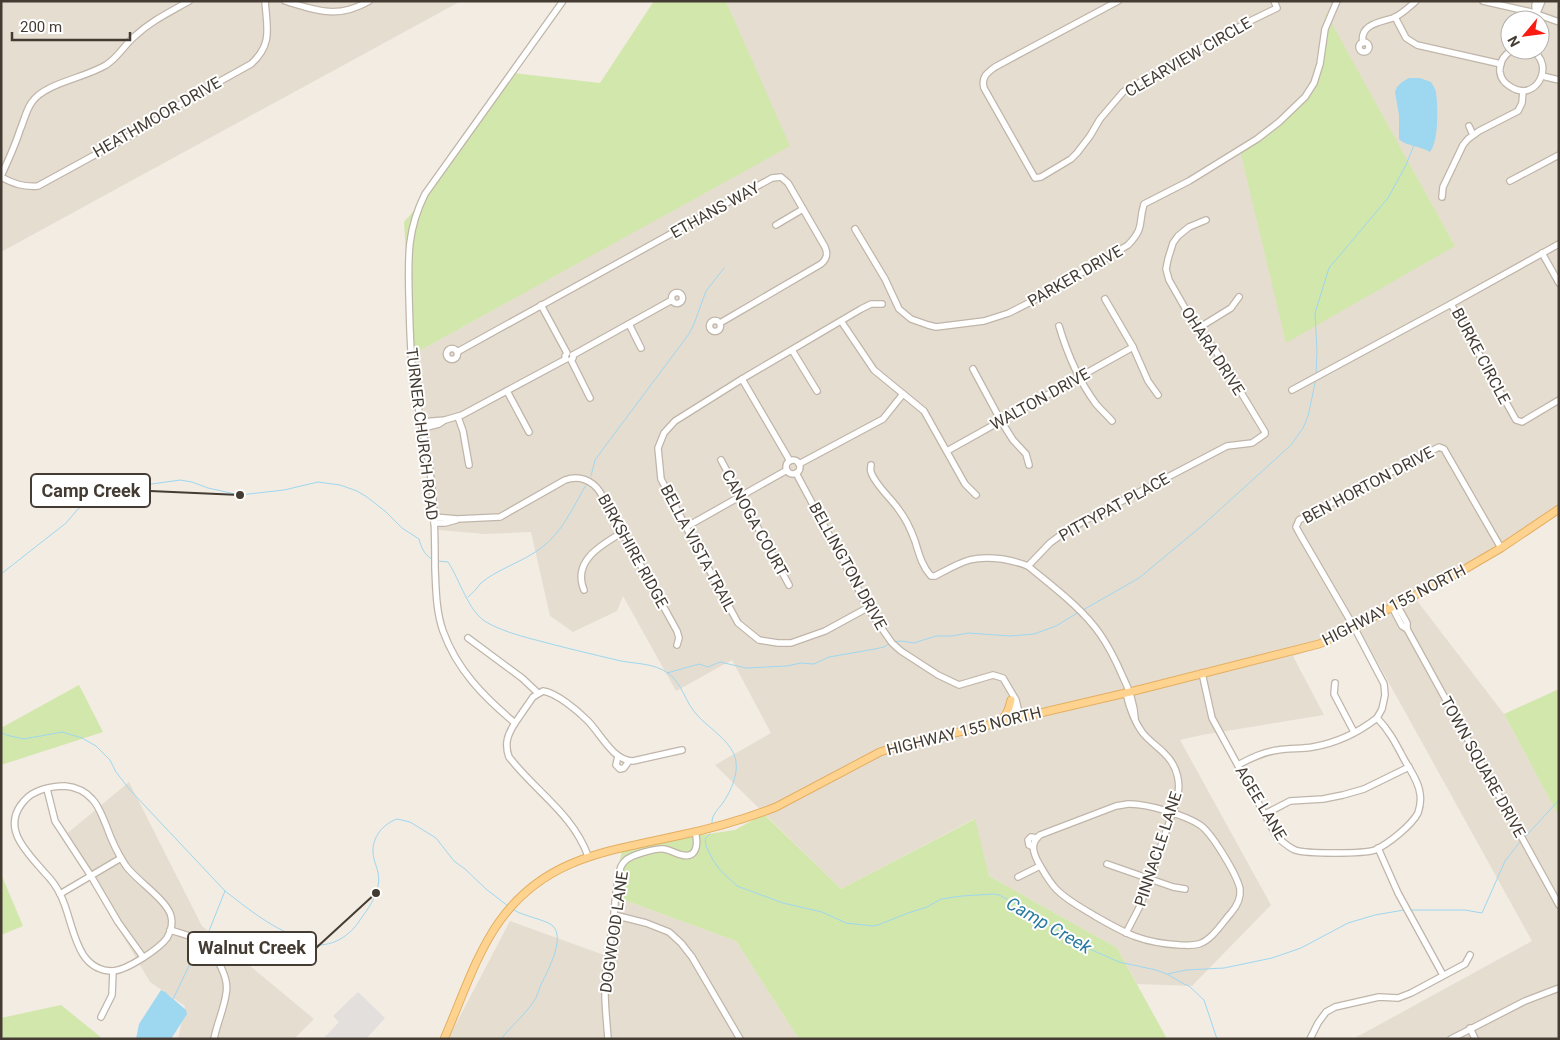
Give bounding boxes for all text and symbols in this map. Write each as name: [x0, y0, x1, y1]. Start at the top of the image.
scale bar: [12, 10, 130, 42]
north arrow: [1500, 10, 1550, 60]
street label: CLEARVIEW CIRCLE: [1121, 13, 1255, 101]
text: 200 m: [20, 18, 62, 36]
text: N: [1504, 33, 1523, 50]
street label: HEATHMOOR DRIVE: [90, 73, 224, 161]
street label: ETHANS WAY: [667, 178, 763, 242]
street label: PARKER DRIVE: [1024, 241, 1126, 311]
street label: OHARA DRIVE: [1177, 303, 1249, 399]
street label: BURKE CIRCLE: [1448, 305, 1514, 407]
street label: TURNER CHURCH ROAD: [402, 347, 442, 521]
street label: WALTON DRIVE: [987, 364, 1093, 434]
street label: BEN HORTON DRIVE: [1299, 442, 1437, 528]
street label: CANOGA COURT: [718, 466, 792, 580]
street label: PITTYPAT PLACE: [1055, 469, 1173, 545]
callout: Camp Creek: [31, 474, 150, 507]
text: Camp Creek: [42, 480, 141, 501]
street label: BELLA VISTA TRAIL: [657, 481, 740, 615]
street label: BIRKSHIRE RIDGE: [594, 491, 672, 611]
street label: BELLINGTON DRIVE: [805, 499, 891, 633]
street label: HIGHWAY 155 NORTH: [1319, 560, 1469, 650]
street label: TOWN SQUARE DRIVE: [1436, 693, 1530, 841]
street label: HIGHWAY 155 NORTH: [885, 703, 1043, 759]
street label: AGEE LANE: [1231, 762, 1291, 844]
street label: PINNACLE LANE: [1130, 789, 1186, 909]
street label: DOGWOOD LANE: [596, 870, 632, 994]
water label: Camp Creek: [1003, 892, 1096, 958]
callout: Walnut Creek: [188, 932, 316, 965]
text: Walnut Creek: [198, 937, 306, 958]

